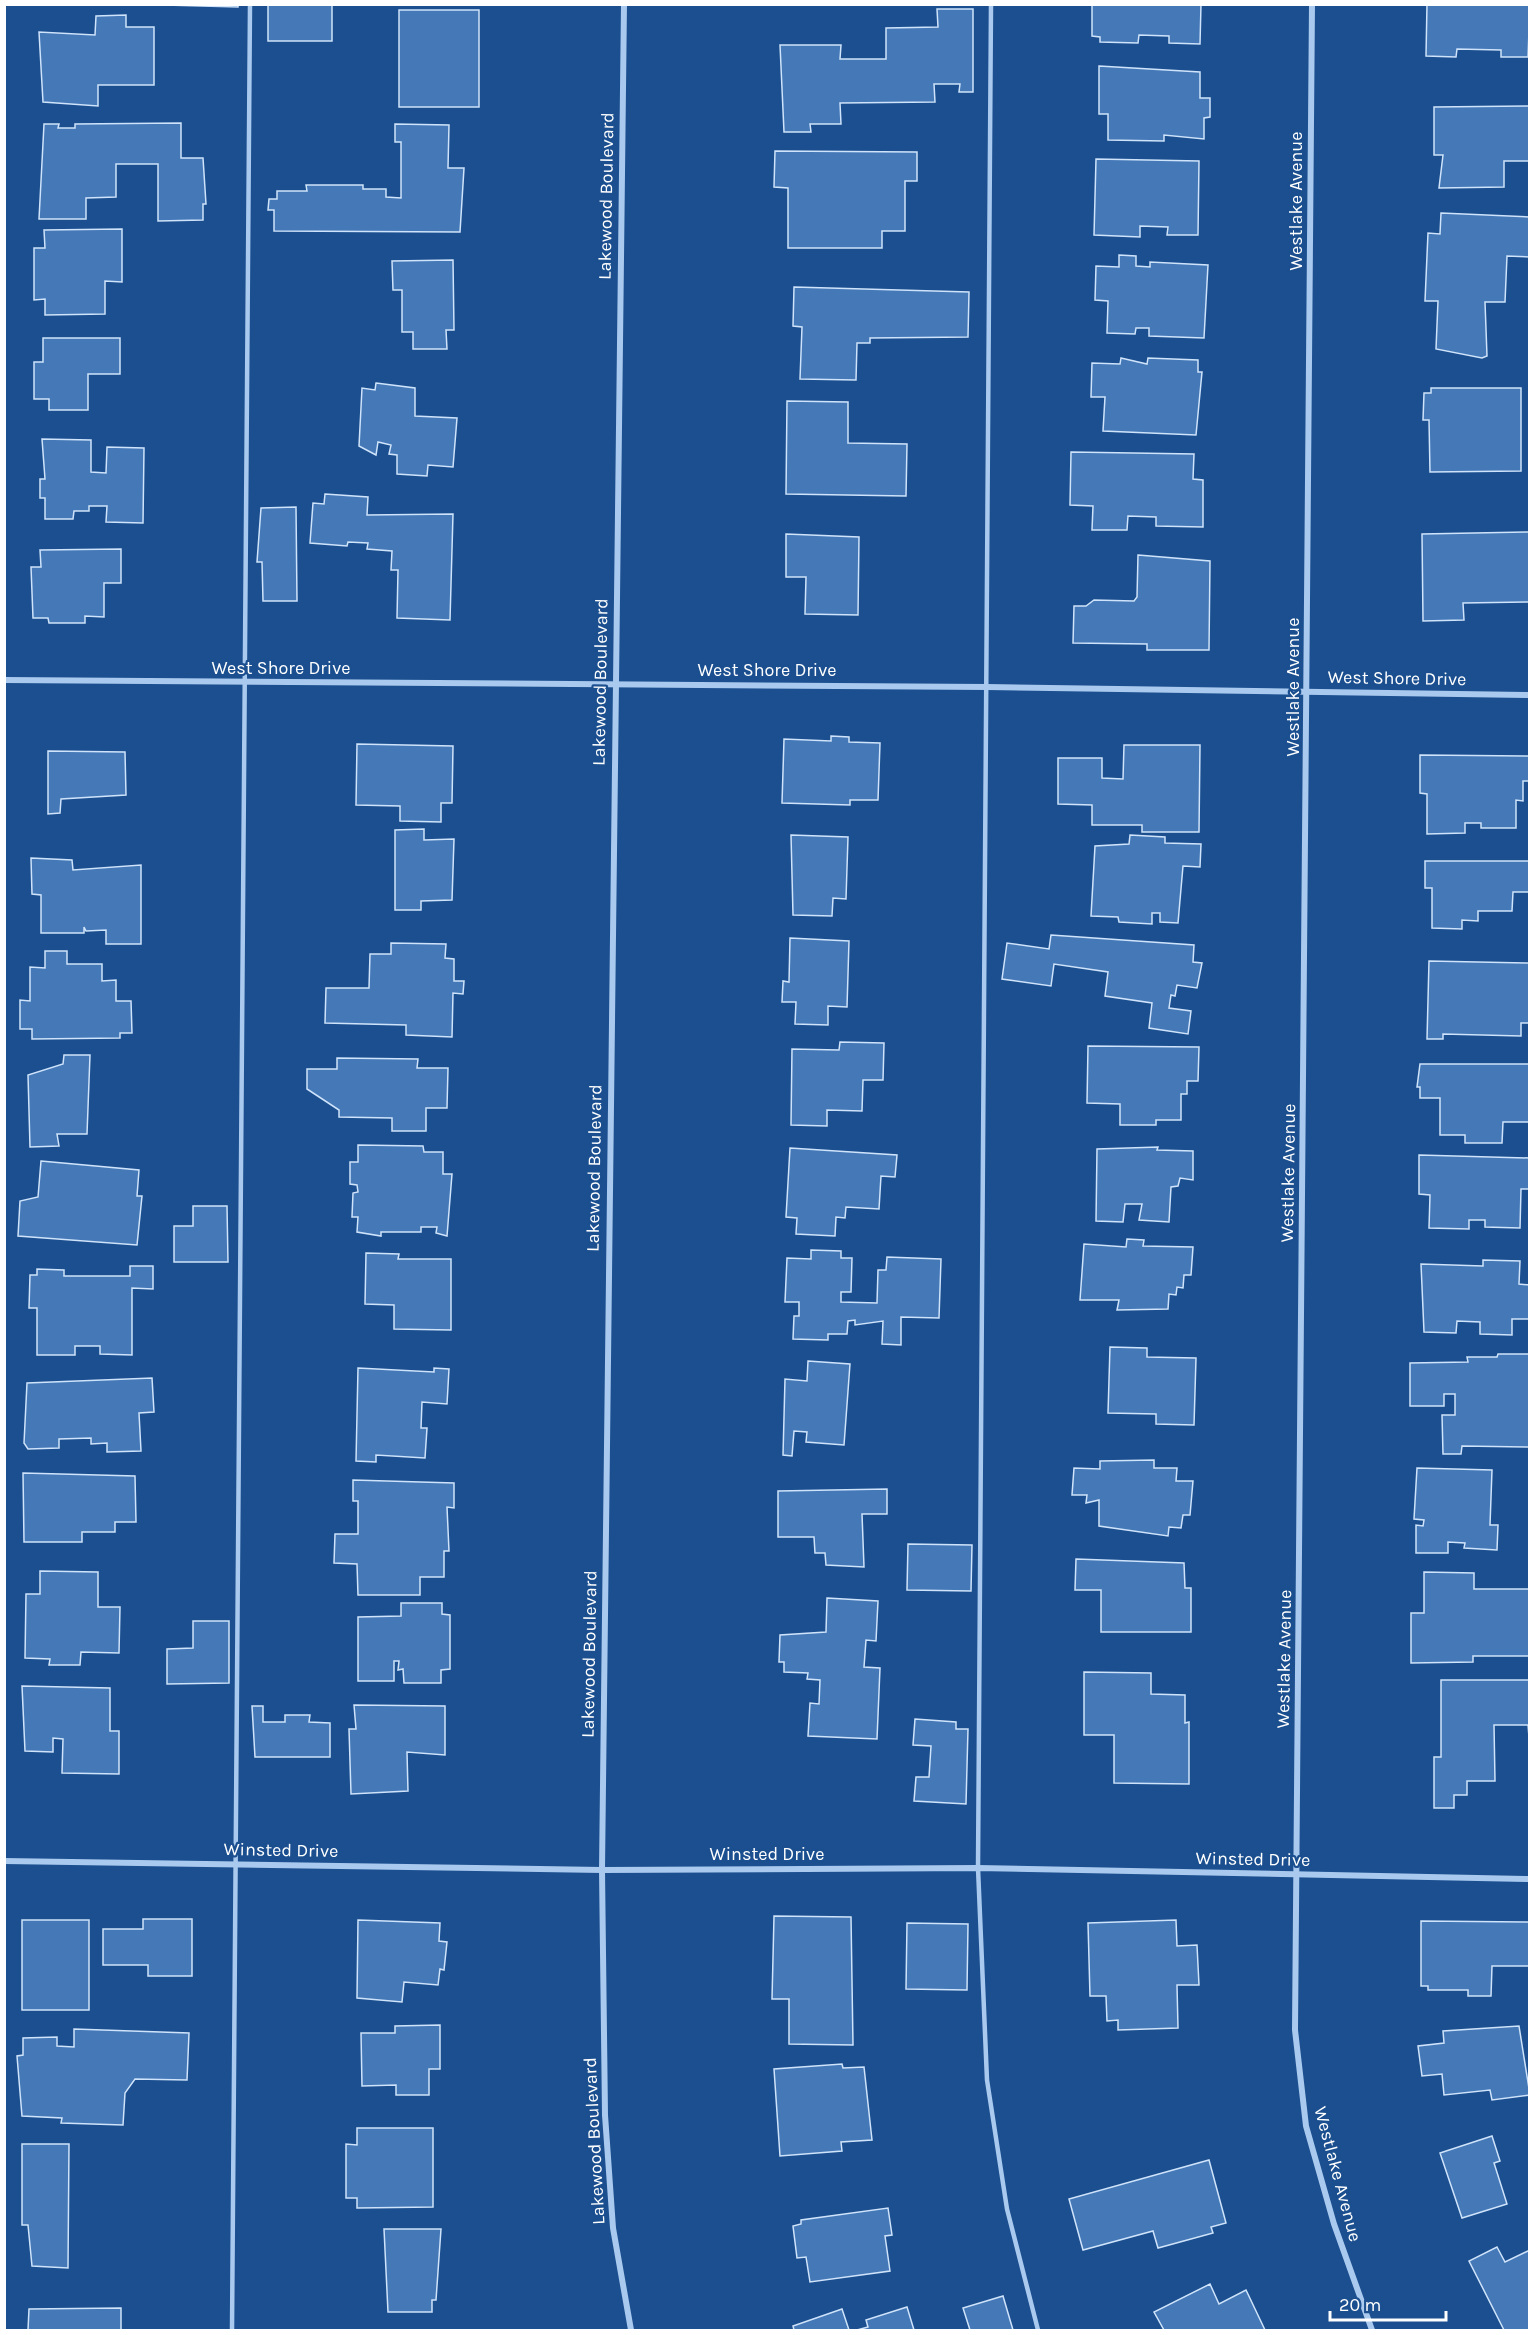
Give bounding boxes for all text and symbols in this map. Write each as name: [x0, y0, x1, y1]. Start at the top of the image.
street label: Lakewood Boulevard: [594, 112, 618, 280]
street label: Westlake Avenue: [1285, 132, 1307, 270]
street label: Lakewood Boulevard: [588, 598, 612, 766]
street label: Westlake Avenue: [1282, 618, 1304, 756]
street label: West Shore Drive: [212, 657, 350, 679]
street label: West Shore Drive: [698, 659, 836, 681]
street label: West Shore Drive: [1327, 666, 1467, 690]
street label: Lakewood Boulevard: [582, 1084, 606, 1252]
street label: Westlake Avenue: [1276, 1103, 1300, 1243]
street label: Lakewood Boulevard: [577, 1570, 601, 1738]
street label: Westlake Avenue: [1272, 1589, 1296, 1729]
street label: Winsted Drive: [223, 1838, 339, 1862]
street label: Winsted Drive: [710, 1843, 824, 1865]
street label: Winsted Drive: [1195, 1847, 1311, 1871]
street label: Lakewood Boulevard: [579, 2057, 609, 2225]
street label: Westlake Avenue: [1309, 2104, 1367, 2244]
scale bar: [1330, 2284, 1446, 2322]
text: 20 m: [1339, 2294, 1381, 2316]

